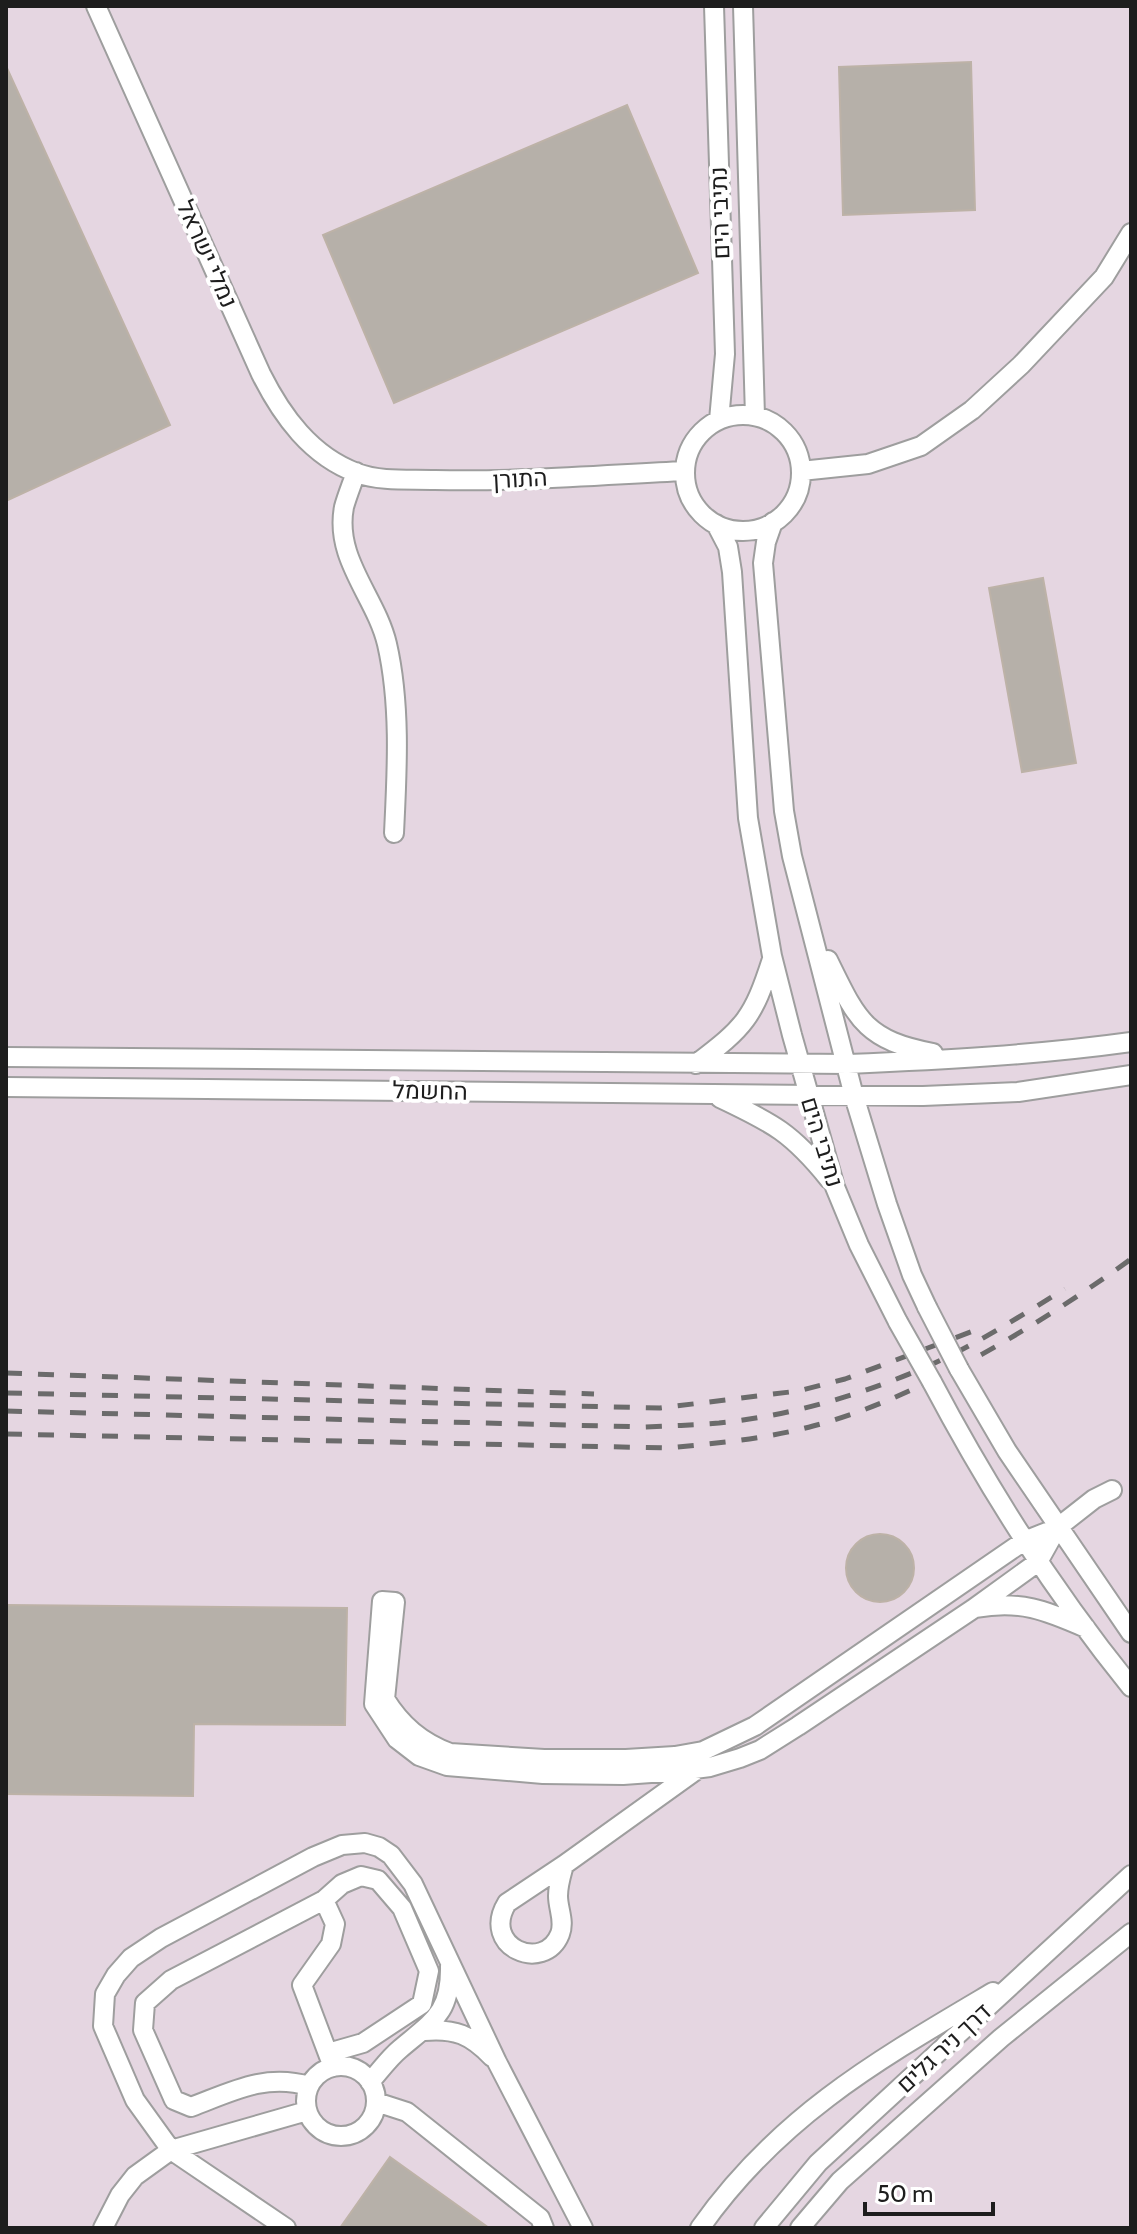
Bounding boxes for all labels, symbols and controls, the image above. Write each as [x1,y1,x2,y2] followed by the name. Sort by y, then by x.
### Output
[703,166,736,260] street label: נתיבי הים
[171,196,244,312] street label: נמלי ישראל
[492,463,548,494] street label: התורן
[392,1075,468,1106] street label: החשמל
[795,1093,850,1190] street label: נתיבי הים
[890,1997,997,2099] street label: דרך ניר גלים
[865,2166,993,2216] scale bar
[877,2179,933,2208] text: 50 m

